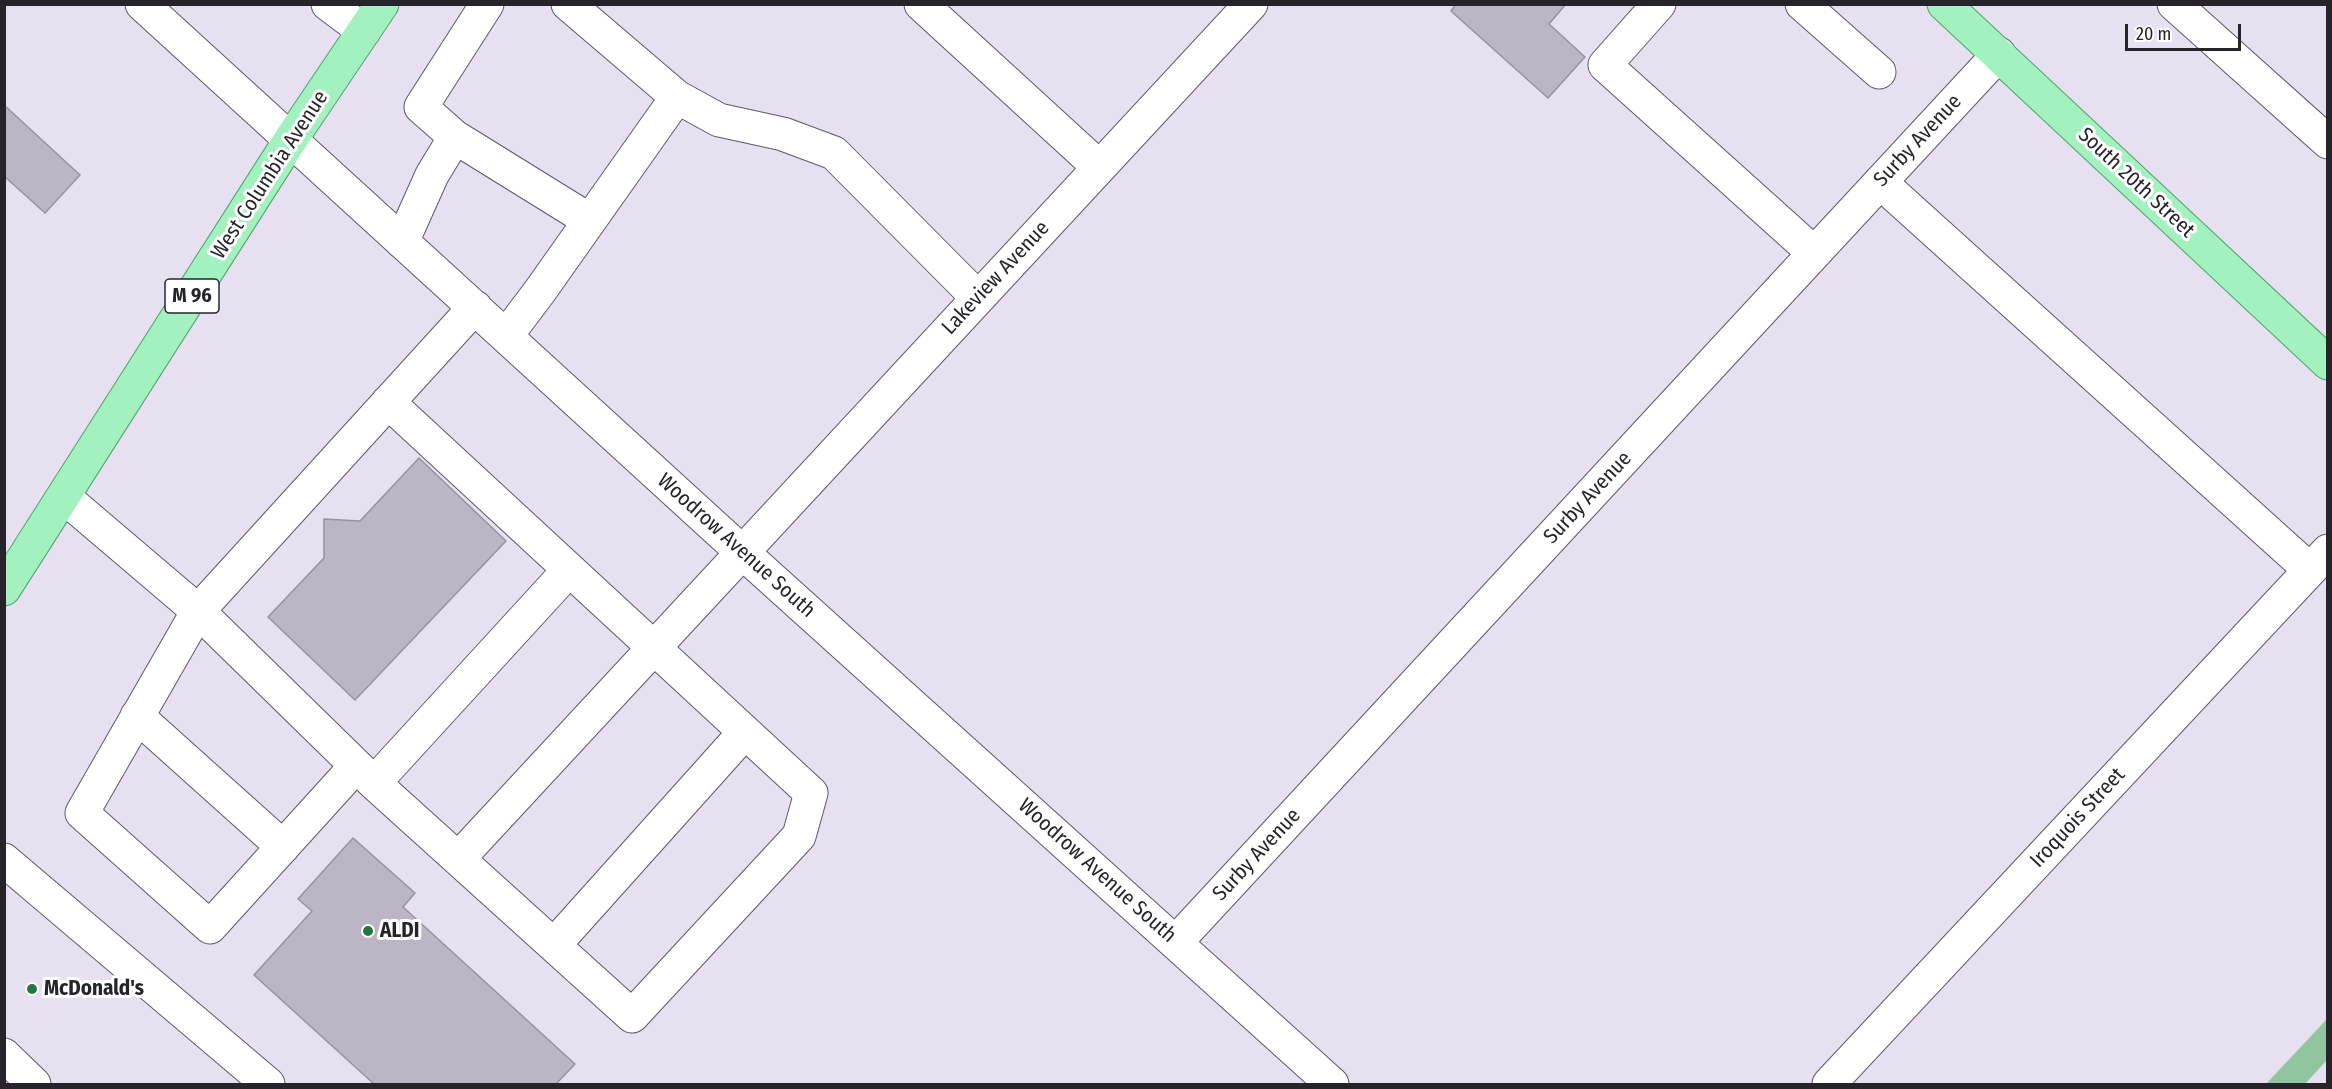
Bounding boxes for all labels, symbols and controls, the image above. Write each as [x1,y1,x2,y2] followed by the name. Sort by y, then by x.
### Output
[2128,12,2244,50] scale bar
[2136,23,2171,45] text: 20 m
[206,86,334,264] street label: West Columbia Avenue
[1869,90,1967,192] street label: Surby Avenue
[2073,123,2199,243] street label: South 20th Street
[937,216,1055,340] street label: Lakeview Avenue
[165,279,219,313] road number: M 96
[1539,447,1637,549] street label: Surby Avenue
[652,468,820,624] street label: Woodrow Avenue South
[2025,763,2131,873] street label: Iroquois Street
[1013,793,1181,949] street label: Woodrow Avenue South
[1208,804,1306,906] street label: Surby Avenue
[380,918,419,944] place label: ALDI
[361,924,375,938] marker: ALDI
[44,976,144,1002] place label: McDonald's
[25,982,39,996] marker: McDonald's

